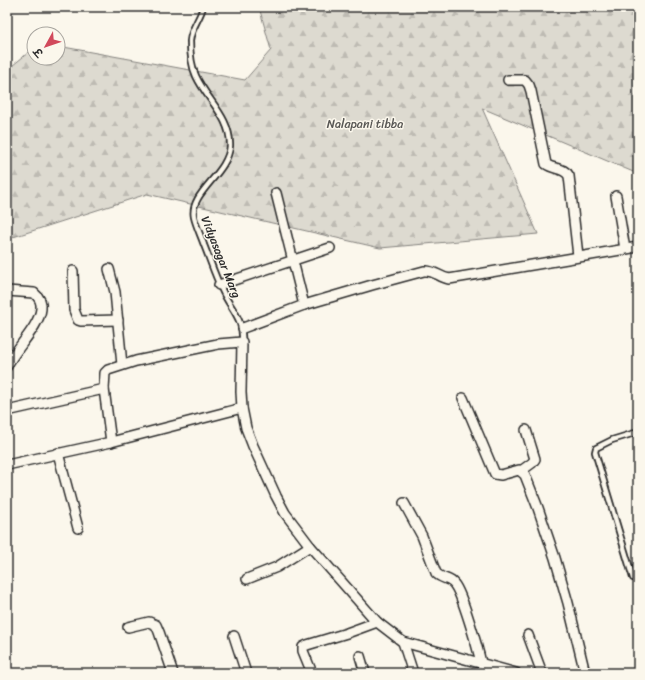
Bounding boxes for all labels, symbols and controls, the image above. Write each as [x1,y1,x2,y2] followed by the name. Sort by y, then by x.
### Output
[26,26,66,66] north arrow
[28,42,49,62] text: उ
[327,113,403,135] park label: Nalapani tibba
[195,213,247,301] street label: Vidyasagar Marg

